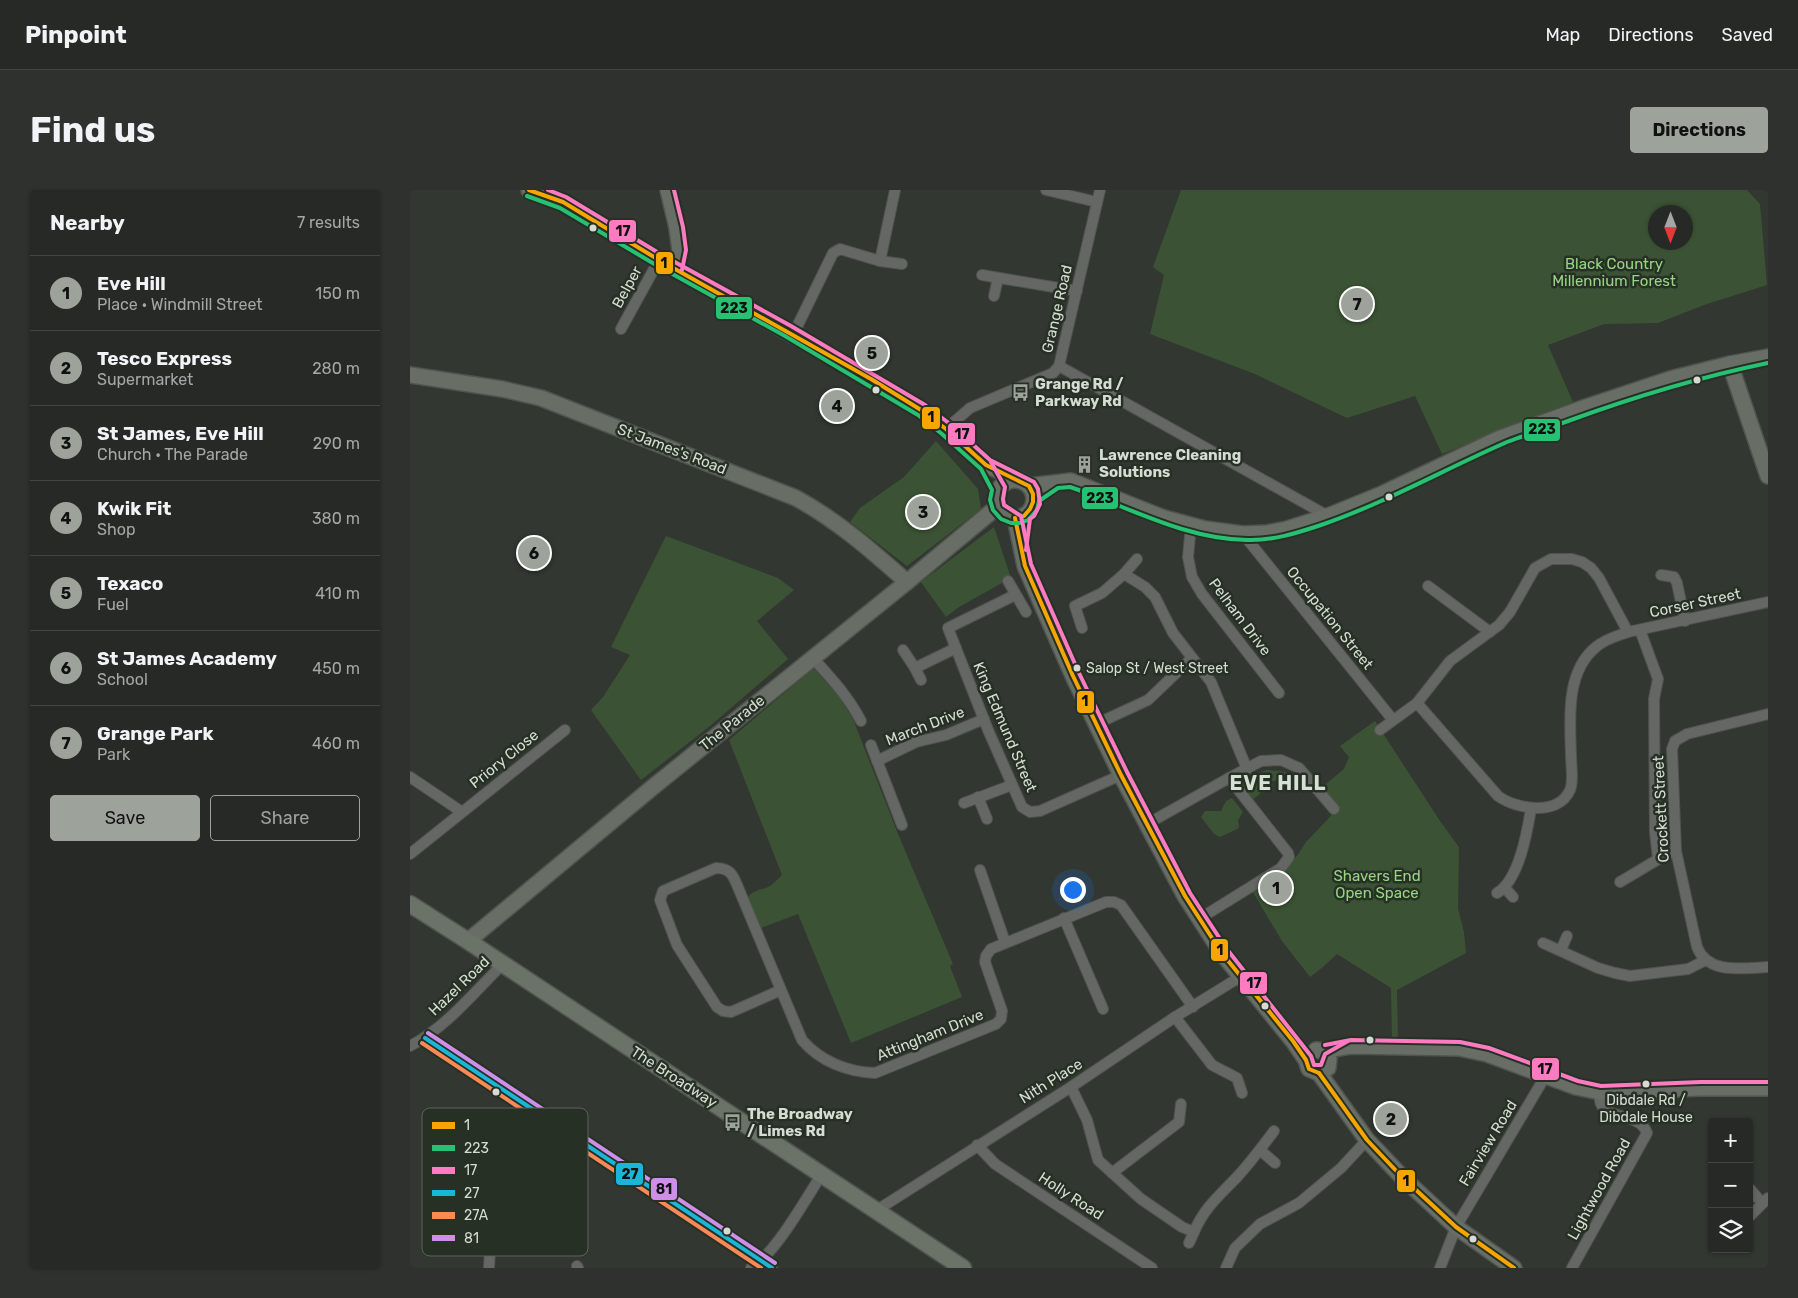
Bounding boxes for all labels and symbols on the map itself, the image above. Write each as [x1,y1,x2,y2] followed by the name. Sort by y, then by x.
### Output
[1648,205,1693,250] north arrow
[608,219,637,243] line badge: 17
[588,223,598,233] unlabelled marker
[616,223,630,240] text: 17
[655,251,674,275] line badge: 1
[661,255,668,272] text: 1
[1552,255,1676,290] park label: Black Country Millennium Forest
[608,263,646,311] street label: Belper
[1038,263,1076,355] street label: Grange Road
[1341,285,1373,323] pin: 7
[715,296,753,320] line badge: 223
[720,300,748,317] text: 223
[856,334,888,372] pin: 5
[1035,375,1124,410] place label: Grange Rd / Parkway Rd
[1692,375,1702,385] unlabelled marker
[1011,383,1031,403] bus stop icon: Grange Rd / Parkway Rd
[871,385,881,395] unlabelled marker
[821,387,853,425] pin: 4
[921,406,941,430] line badge: 1
[928,409,935,426] text: 1
[1523,418,1561,442] line badge: 223
[615,420,729,478] street label: St James's Road
[1528,421,1556,438] text: 223
[947,422,976,446] line badge: 17
[955,426,969,443] text: 17
[1099,446,1241,481] place label: Lawrence Cleaning Solutions
[1075,454,1095,474] building icon: Lawrence Cleaning Solutions
[1081,486,1119,510] line badge: 223
[1086,490,1114,507] text: 223
[1384,492,1394,502] unlabelled marker
[907,493,939,531] pin: 3
[518,534,550,572] pin: 6
[1283,563,1377,673] street label: Occupation Street
[1205,575,1275,659] street label: Pelham Drive
[1648,585,1742,621] street label: Corser Street
[969,659,1041,795] street label: King Edmund Street
[1086,660,1229,677] place label: Salop St / West Street
[1072,663,1082,673] marker: Salop St / West Street
[1076,690,1095,714] line badge: 1
[696,691,768,755] street label: The Parade
[1082,693,1089,710] text: 1
[883,703,967,749] street label: March Drive
[466,726,542,792] street label: Priory Close
[1649,755,1673,863] street label: Crockett Street
[1230,771,1326,795] district label: EVE HILL
[1333,867,1421,902] park label: Shavers End Open Space
[1260,869,1292,907] pin: 1
[1060,877,1086,903] your location
[1210,938,1229,962] line badge: 1
[1217,942,1224,959] text: 1
[425,953,493,1019] street label: Hazel Road
[1239,971,1268,995] line badge: 17
[1247,975,1261,992] text: 17
[1260,1001,1270,1011] unlabelled marker
[874,1005,986,1065] street label: Attingham Drive
[1365,1035,1375,1045] unlabelled marker
[628,1042,720,1112] street label: The Broadway
[1016,1055,1086,1107] street label: Nith Place
[1531,1057,1560,1081] line badge: 17
[1538,1061,1552,1078] text: 17
[1641,1079,1651,1089] marker: Dibdale Rd / Dibdale House
[491,1087,501,1097] unlabelled marker
[1599,1092,1693,1126] place label: Dibdale Rd / Dibdale House
[1455,1097,1521,1189] street label: Fairview Road
[1375,1100,1407,1138] pin: 2
[747,1105,853,1140] place label: The Broadway / Limes Rd
[422,1108,588,1256] legend
[723,1113,743,1133] bus stop icon: The Broadway / Limes Rd
[464,1117,470,1134] text: 1
[1564,1135,1634,1243] street label: Lightwood Road
[464,1140,489,1157] text: 223
[464,1162,477,1179] text: 17
[615,1162,644,1186] line badge: 27
[621,1166,639,1183] text: 27
[1035,1168,1107,1224] street label: Holly Road
[1396,1169,1416,1193] line badge: 1
[1403,1173,1410,1190] text: 1
[650,1177,678,1201] line badge: 81
[656,1181,672,1198] text: 81
[464,1185,479,1202] text: 27
[464,1207,489,1224] text: 27A
[722,1226,732,1236] unlabelled marker
[464,1230,479,1247] text: 81
[1468,1234,1478,1244] unlabelled marker

